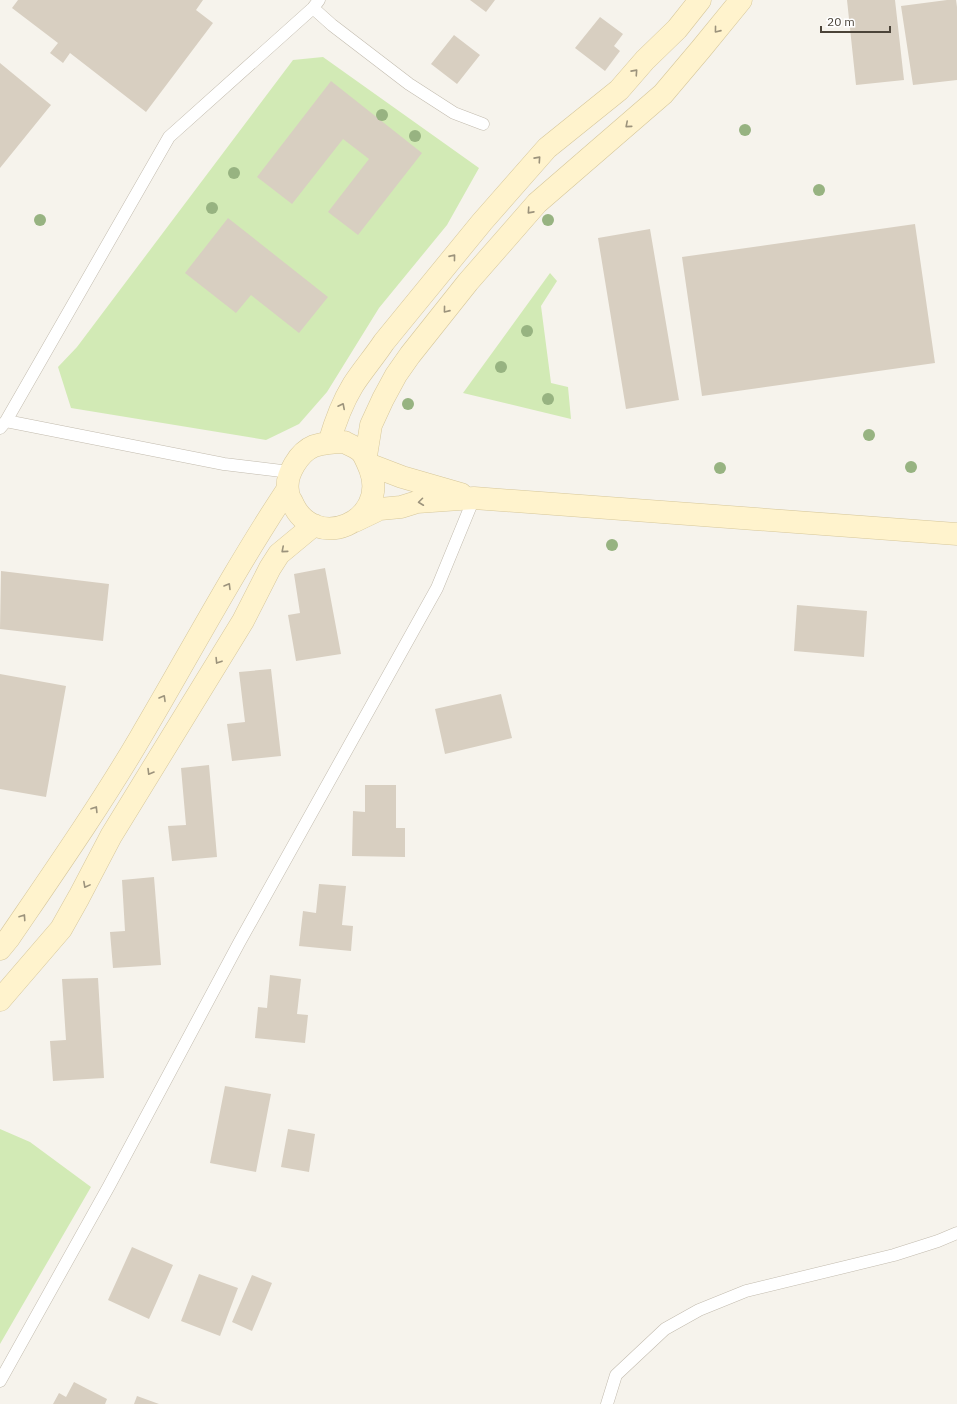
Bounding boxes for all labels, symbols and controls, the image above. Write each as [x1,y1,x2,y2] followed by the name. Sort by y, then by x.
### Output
[821,8,890,34] scale bar
[827,14,855,29] text: 20 m
[714,26,721,33] one-way arrow
[630,69,637,77] one-way arrow
[625,120,632,127] one-way arrow
[533,156,540,163] one-way arrow
[528,206,535,213] one-way arrow
[449,255,456,262] one-way arrow
[444,305,451,312] one-way arrow
[337,403,345,410] one-way arrow
[418,498,424,507] one-way arrow
[281,545,289,553] one-way arrow
[224,583,231,590] one-way arrow
[215,657,223,664] one-way arrow
[159,695,166,702] one-way arrow
[147,768,154,775] one-way arrow
[90,806,98,813] one-way arrow
[83,881,90,888] one-way arrow
[18,914,26,921] one-way arrow

